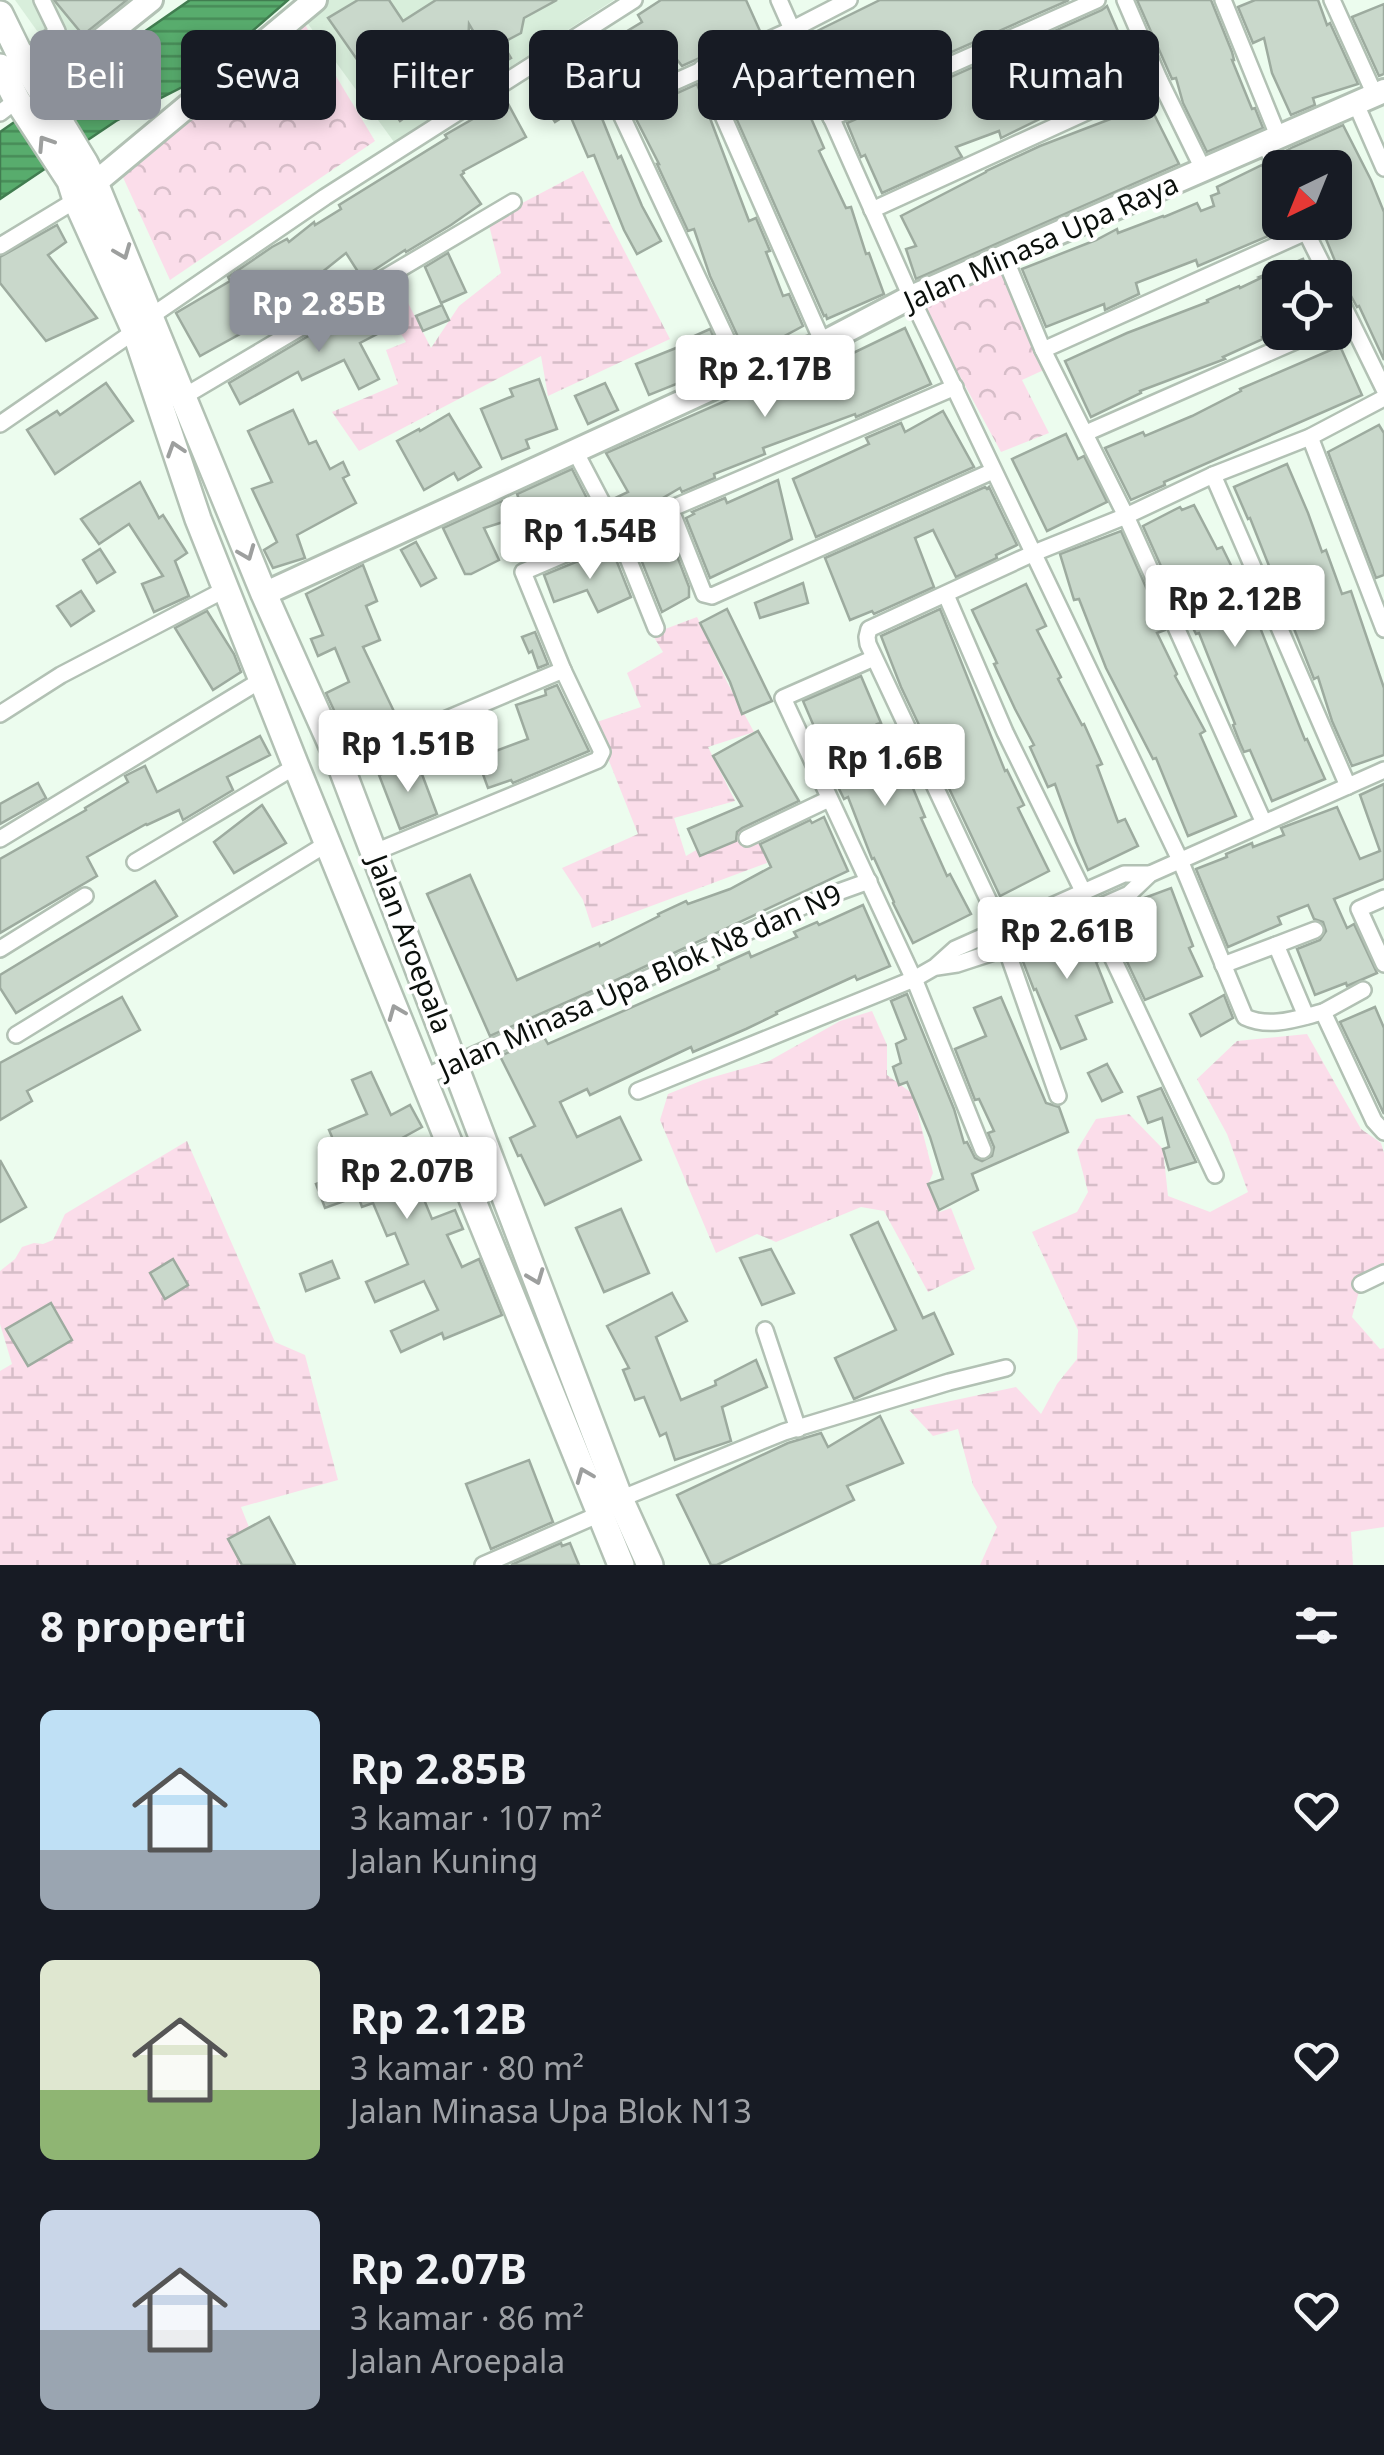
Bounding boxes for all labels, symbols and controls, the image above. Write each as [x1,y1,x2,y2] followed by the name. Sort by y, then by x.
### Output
[30,30,161,120] chip: Beli
[181,30,336,120] chip: Sewa
[356,30,509,120] chip: Filter
[529,30,678,120] chip: Baru
[698,30,952,120] chip: Apartemen
[972,30,1159,120] chip: Rumah
[39,136,58,154] one-way arrow
[1262,150,1352,240] north arrow
[1262,150,1352,350] map controls
[895,163,1184,320] street label: Jalan Minasa Upa Raya
[112,243,132,260] one-way arrow
[1262,260,1352,350] button: locate
[216,270,422,355] pin: Rp 2.85B
[252,281,386,324] text: Rp 2.85B
[662,335,868,420] pin: Rp 2.17B
[698,346,832,389] text: Rp 2.17B
[166,441,186,458] one-way arrow
[487,497,693,582] pin: Rp 1.54B
[523,508,657,551] text: Rp 1.54B
[235,543,255,561] one-way arrow
[1132,565,1338,650] pin: Rp 2.12B
[1168,576,1302,619] text: Rp 2.12B
[305,710,511,795] pin: Rp 1.51B
[341,721,475,764] text: Rp 1.51B
[793,724,977,809] pin: Rp 1.6B
[827,735,943,778] text: Rp 1.6B
[358,846,462,1038] street label: Jalan Aroepala
[429,874,847,1088] street label: Jalan Minasa Upa Blok N8 dan N9
[964,897,1170,982] pin: Rp 2.61B
[1000,908,1134,951] text: Rp 2.61B
[387,1004,407,1021] one-way arrow
[304,1137,510,1222] pin: Rp 2.07B
[340,1148,474,1191] text: Rp 2.07B
[524,1268,545,1285] one-way arrow
[575,1467,595,1485] one-way arrow
[40,1597,247,1654] text: 8 properti
[1289,1598,1344,1653] icon: filters
[350,1739,527,1796] text: Rp 2.85B
[120,1750,240,1870] icon: home
[1289,1783,1344,1838] icon: heart
[350,1796,602,1839] text: 3 kamar · 107 m²
[350,1839,538,1882] text: Jalan Kuning
[350,1989,527,2046] text: Rp 2.12B
[120,2000,240,2120] icon: home
[1289,2033,1344,2088] icon: heart
[350,2046,584,2089] text: 3 kamar · 80 m²
[350,2089,752,2132] text: Jalan Minasa Upa Blok N13
[350,2239,527,2296] text: Rp 2.07B
[120,2250,240,2370] icon: home
[1289,2283,1344,2338] icon: heart
[350,2296,584,2339] text: 3 kamar · 86 m²
[350,2339,565,2382] text: Jalan Aroepala

